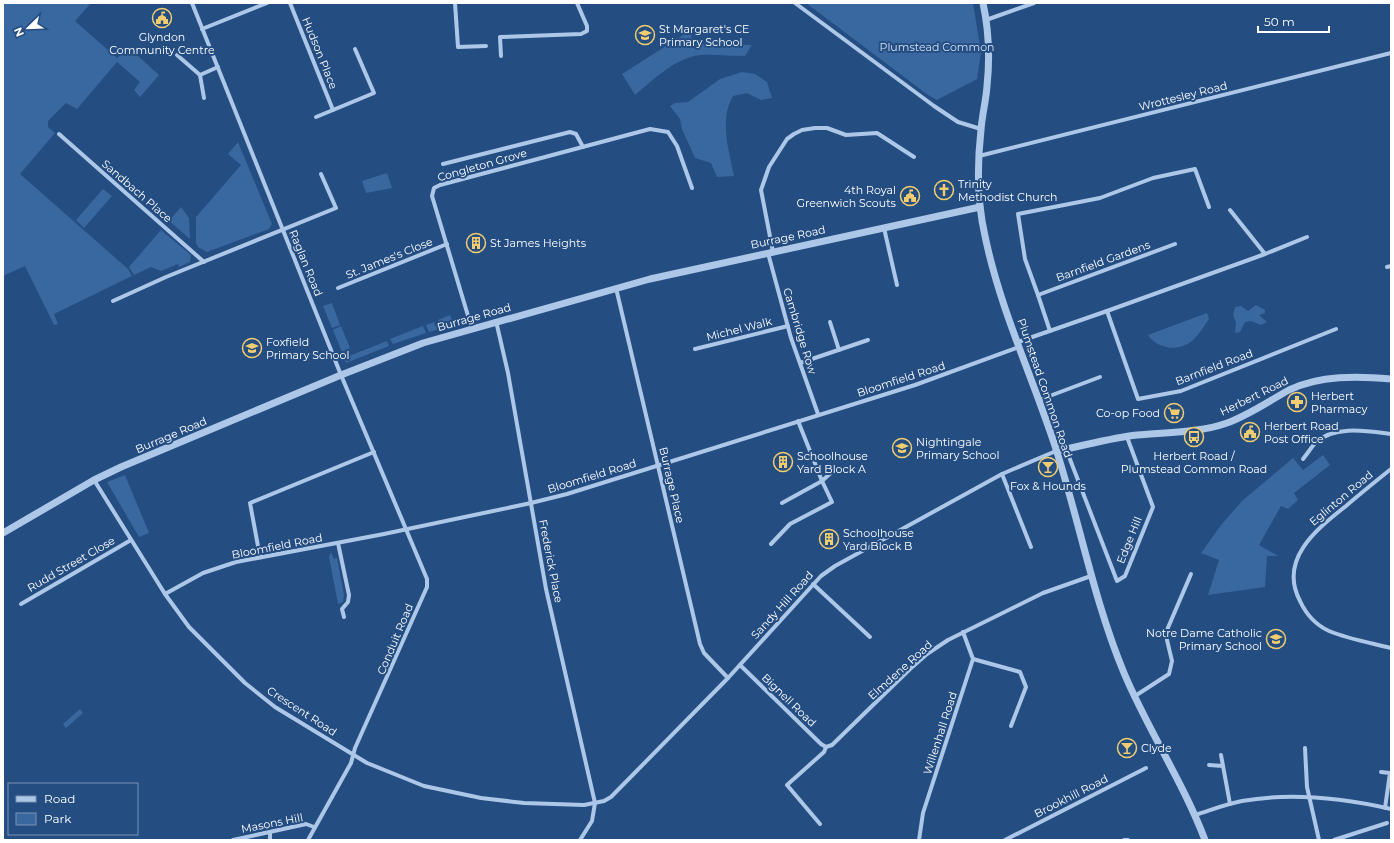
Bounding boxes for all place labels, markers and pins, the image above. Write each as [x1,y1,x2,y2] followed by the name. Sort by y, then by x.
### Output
[151,7,173,29] public building icon: Glyndon Community Centre
[659,22,749,49] place label: St Margaret's CE Primary School
[634,24,656,46] school or university icon: St Margaret's CE Primary School
[109,30,215,57] place label: Glyndon Community Centre
[958,177,1058,204] place label: Trinity Methodist Church
[933,179,955,201] church icon: Trinity Methodist Church
[797,183,897,210] place label: 4th Royal Greenwich Scouts
[899,185,921,207] public building icon: 4th Royal Greenwich Scouts
[465,232,487,254] building icon: St James Heights
[490,236,587,250] place label: St James Heights
[266,335,349,362] place label: Foxfield Primary School
[241,337,263,359] school or university icon: Foxfield Primary School
[1311,389,1367,416] place label: Herbert Pharmacy
[1286,391,1308,413] pharmacy icon: Herbert Pharmacy
[1163,402,1185,424] supermarket icon: Co-op Food
[1096,406,1160,420] place label: Co-op Food
[1264,419,1339,446] place label: Herbert Road Post Office
[1239,421,1261,443] public building icon: Herbert Road Post Office
[1183,426,1205,448] bus stop icon: Herbert Road / Plumstead Common Road
[916,435,999,462] place label: Nightingale Primary School
[891,437,913,459] school or university icon: Nightingale Primary School
[797,449,868,476] place label: Schoolhouse Yard Block A
[1121,449,1267,476] place label: Herbert Road / Plumstead Common Road
[772,451,794,473] building icon: Schoolhouse Yard Block A
[1037,456,1059,478] bar icon: Fox & Hounds
[1010,479,1087,493] place label: Fox & Hounds
[843,526,914,553] place label: Schoolhouse Yard Block B
[818,528,840,550] building icon: Schoolhouse Yard Block B
[1146,626,1262,653] place label: Notre Dame Catholic Primary School
[1265,628,1287,650] school or university icon: Notre Dame Catholic Primary School
[1116,737,1138,759] bar icon: Clyde
[1141,741,1172,755] place label: Clyde

